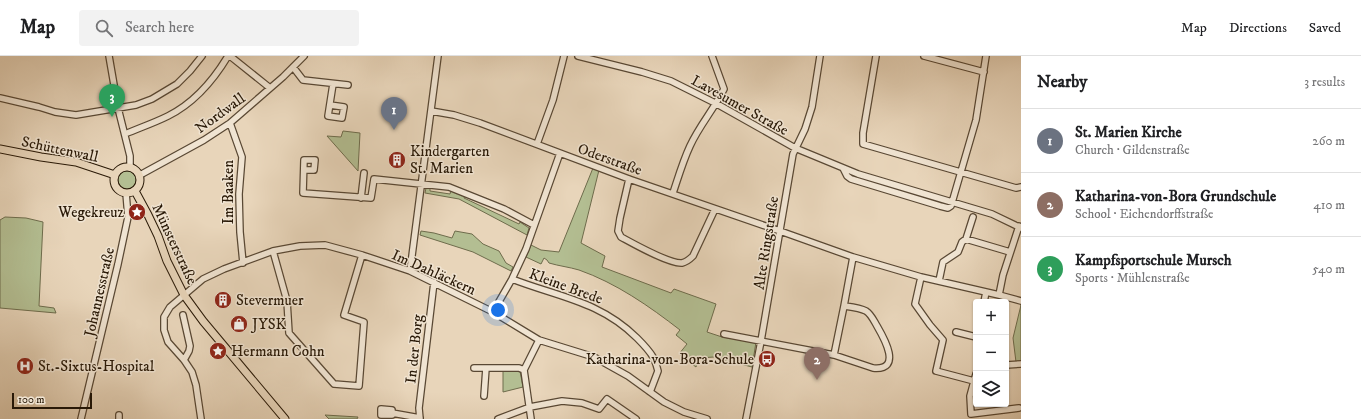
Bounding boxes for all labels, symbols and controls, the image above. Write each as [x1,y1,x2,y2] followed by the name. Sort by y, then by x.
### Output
[79,10,359,46] search box
[20,16,55,39] text: Map
[93,17,115,39] icon: search
[125,18,194,37] text: Search here
[1181,19,1207,37] text: Map
[1229,19,1287,37] text: Directions
[1309,19,1341,37] text: Saved
[688,71,792,140] street label: Lavesumer Straße
[1037,71,1087,93] text: Nearby
[1304,74,1345,90] text: 3 results
[99,84,125,117] pin: 3
[192,89,249,138] street label: Nordwall
[381,97,407,130] pin: 1
[1075,123,1182,142] text: St. Marien Kirche
[20,132,100,167] street label: Schüttenwall
[1048,133,1052,149] text: 1
[1312,133,1345,149] text: 260 m
[575,139,645,180] street label: Oderstraße
[410,142,490,178] place label: Kindergarten St. Marien
[1075,142,1190,158] text: Church · Gildenstraße
[387,150,407,170] building icon: Kindergarten St. Marien
[219,160,238,224] street label: Im Baaken
[1075,187,1276,206] text: Katharina-von-Bora Grundschule
[750,195,783,291] street label: Alte Ringstraße
[1047,197,1053,213] text: 2
[1313,197,1345,213] text: 410 m
[147,201,202,288] street label: Münsterstraße
[127,202,147,222] place icon: Wegekreuz
[57,203,124,222] place label: Wegekreuz
[1075,206,1213,222] text: School · Eichendorffstraße
[389,245,479,300] street label: Im Dahläckern
[80,246,119,341] street label: Johannesstraße
[1075,251,1232,270] text: Kampfsportschule Mursch
[1048,261,1052,277] text: 3
[1312,261,1345,277] text: 540 m
[526,264,605,309] street label: Kleine Brede
[1075,270,1190,286] text: Sports · Mühlenstraße
[213,290,233,310] building icon: Stevermuer
[236,291,304,310] place label: Stevermuer
[973,299,1009,407] map controls
[973,299,1009,335] button: +
[488,300,508,320] your location
[401,313,428,385] street label: In der Borg
[229,314,249,334] shop icon: JYSK
[250,315,287,334] place label: JYSK
[973,335,1009,371] button: −
[208,341,228,361] place icon: Hermann Cohn
[231,342,325,361] place label: Hermann Cohn
[804,347,830,380] pin: 2
[757,349,777,369] bus stop icon: Katharina-von-Bora-Schule
[586,350,754,369] place label: Katharina-von-Bora-Schule
[15,356,35,376] hospital icon: St.-Sixtus-Hospital
[38,357,155,376] place label: St.-Sixtus-Hospital
[973,371,1009,407] button: layers
[12,391,92,410] scale bar
[18,393,44,407] text: 100 m

